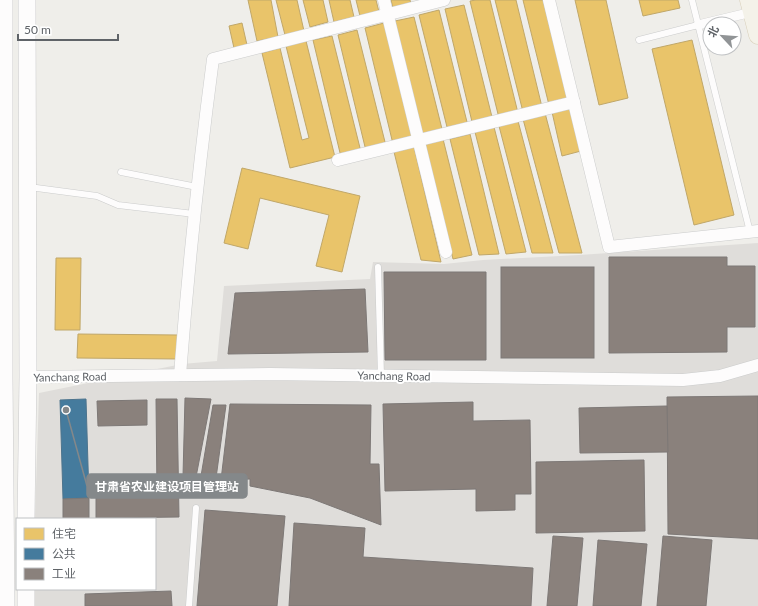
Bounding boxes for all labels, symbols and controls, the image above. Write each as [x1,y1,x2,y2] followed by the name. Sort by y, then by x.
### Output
[18,16,118,42] scale bar
[702,16,742,56] north arrow
[24,22,51,37] text: 50 m
[704,24,721,39] text: 北
[357,368,431,383] street label: Yanchang Road
[33,369,107,384] street label: Yanchang Road
[87,474,247,498] callout: 甘肃省农业建设项目管理站
[95,479,239,494] text: 甘肃省农业建设项目管理站
[16,518,156,590] legend
[52,526,76,541] text: 住宅
[52,546,76,561] text: 公共
[52,566,76,581] text: 工业

